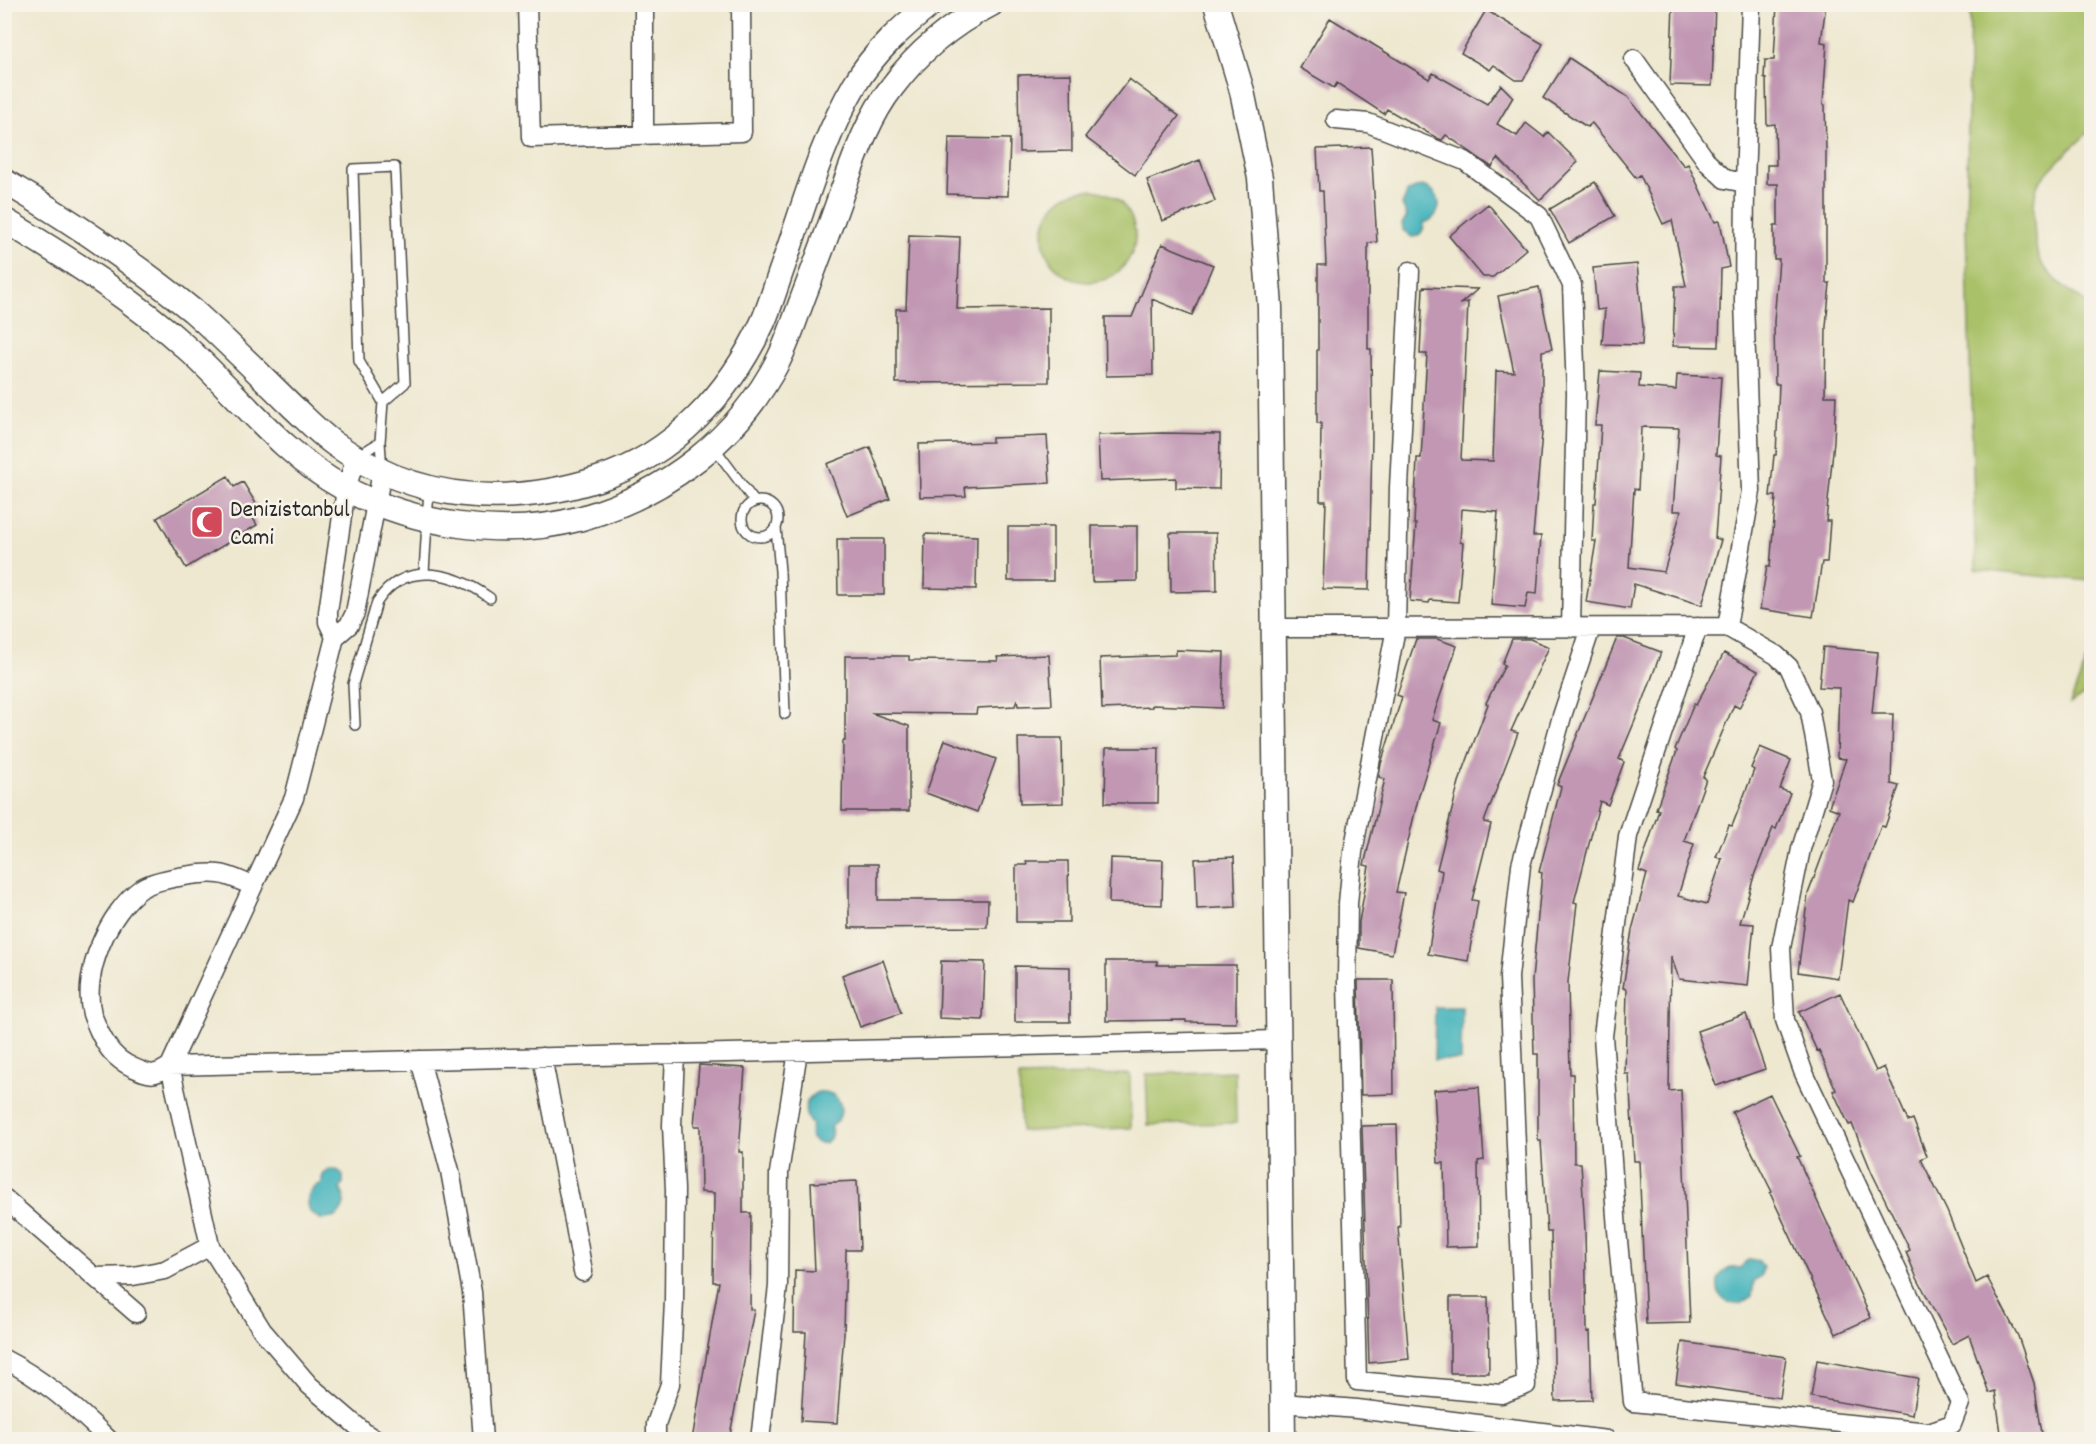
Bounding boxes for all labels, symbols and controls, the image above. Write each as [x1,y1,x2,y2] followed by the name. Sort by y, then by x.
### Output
[230,494,350,556] place label: Denizistanbul Cami
[189,504,225,540] mosque icon: Denizistanbul Cami

